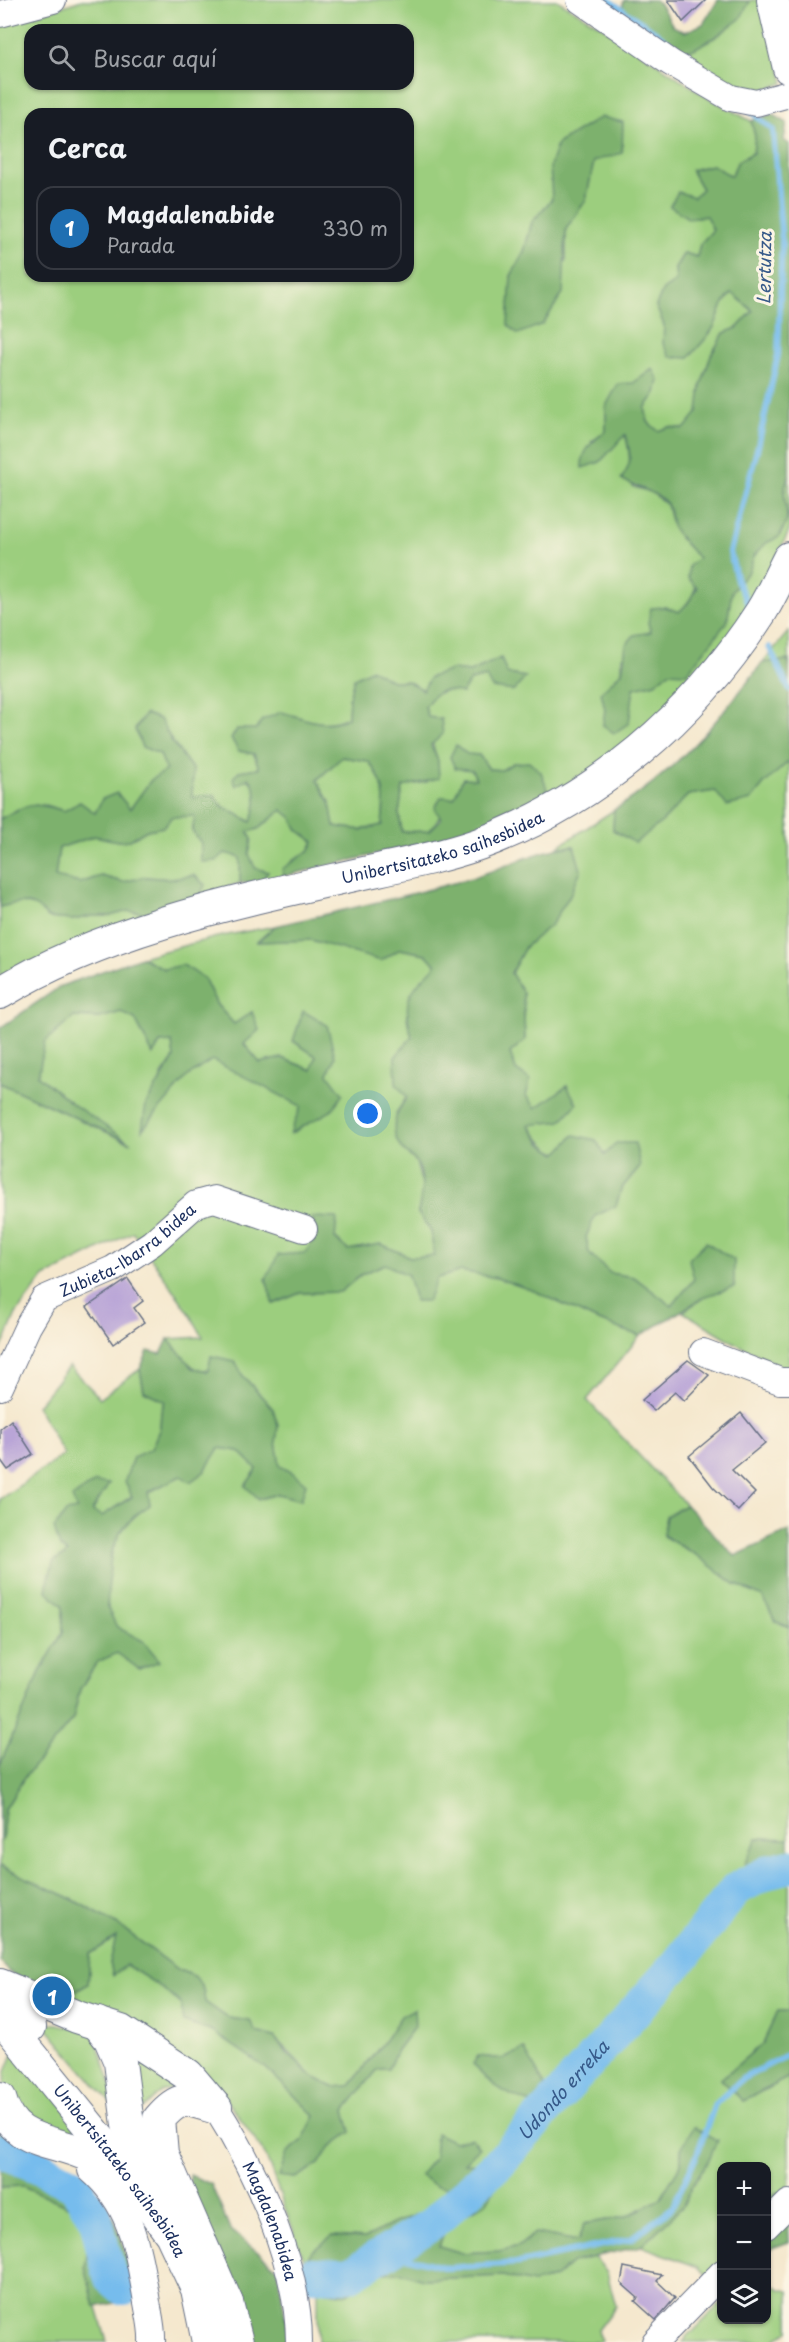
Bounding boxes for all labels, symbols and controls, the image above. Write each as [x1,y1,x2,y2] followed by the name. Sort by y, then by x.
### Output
[24,24,414,90] search box
[45,41,78,74] icon: search
[93,41,217,74] text: Buscar aquí
[48,128,127,167] text: Cerca
[107,197,274,230] text: Magdalenabide
[65,213,74,243] text: 1
[322,213,388,243] text: 330 m
[107,230,175,260] text: Parada
[749,231,778,305] water label: Lertutza
[339,804,548,889] street label: Unibertsitateko saihesbidea
[353,1099,382,1128] your location
[55,1197,200,1302] street label: Zubieta-Ibarra bidea
[32,1974,72,2018] pin: 1
[510,2033,615,2146] water label: Udondo erreka
[48,2078,193,2261] street label: Unibertsitateko saihesbidea
[237,2157,304,2283] street label: Magdalenabidea
[717,2162,771,2324] map controls
[717,2162,771,2216] button: +
[717,2216,771,2270] button: −
[717,2270,771,2324] button: layers

